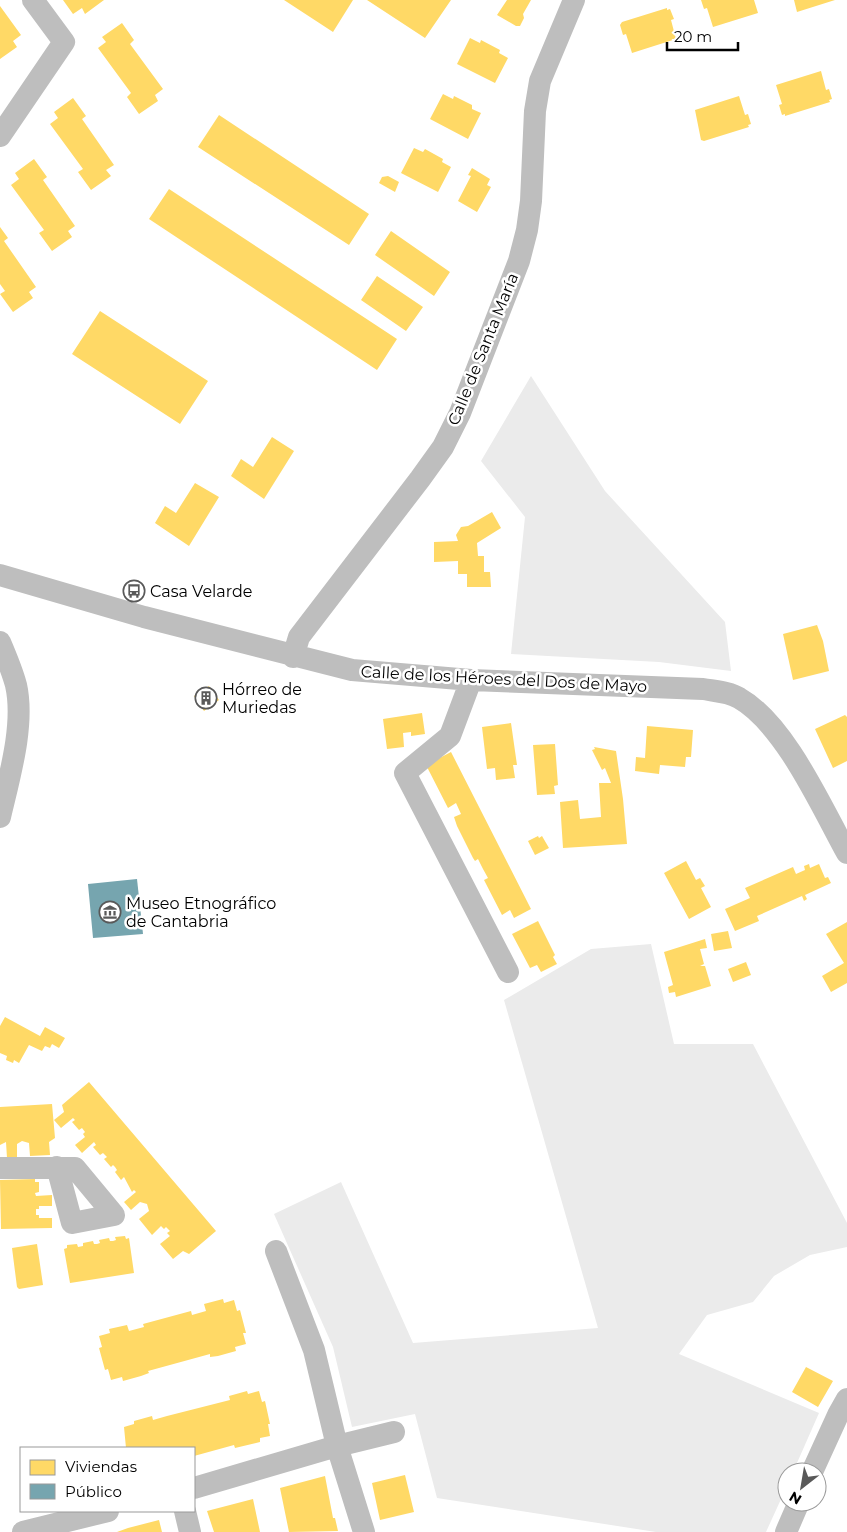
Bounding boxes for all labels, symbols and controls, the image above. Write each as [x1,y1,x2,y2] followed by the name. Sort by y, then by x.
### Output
[667,20,738,52] scale bar
[674,27,712,46] text: 20 m
[444,270,522,428] street label: Calle de Santa María
[122,579,146,603] bus stop icon: Casa Velarde
[150,582,253,601] place label: Casa Velarde
[360,662,648,696] street label: Calle de los Héroes del Dos de Mayo
[222,680,302,717] place label: Hórreo de Muriedas
[194,686,218,710] building icon: Hórreo de Muriedas
[126,894,276,931] place label: Museo Etnográfico de Cantabria
[98,900,122,924] museum icon: Museo Etnográfico de Cantabria
[20,1447,195,1512] legend
[65,1457,137,1476] text: Viviendas
[777,1462,827,1512] north arrow
[65,1482,122,1501] text: Público
[786,1488,805,1509] text: N

